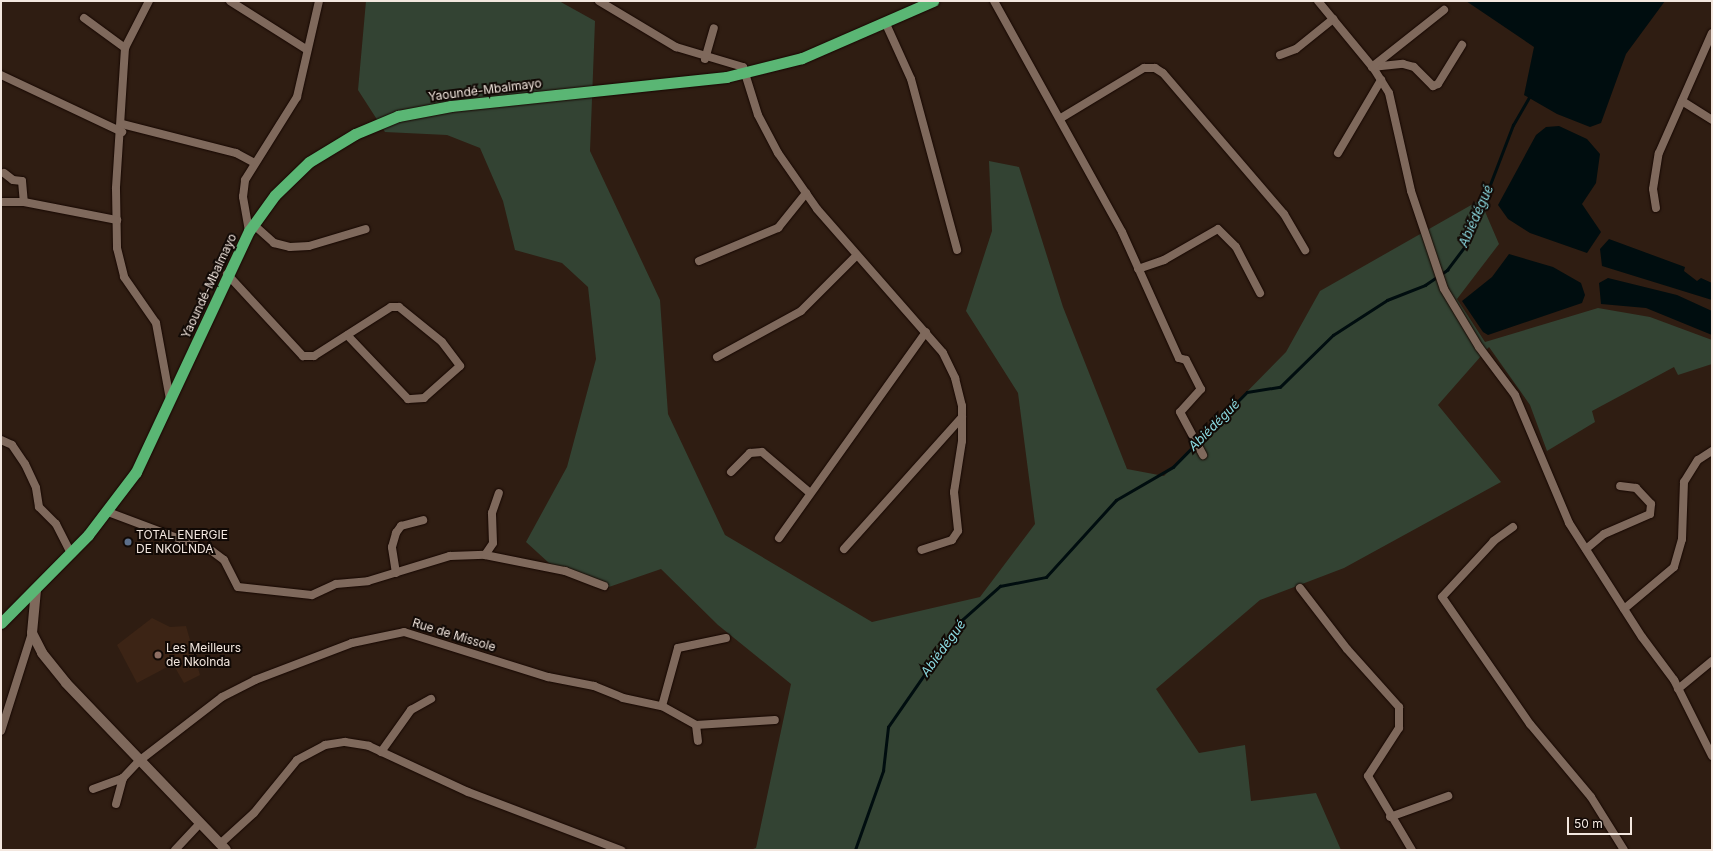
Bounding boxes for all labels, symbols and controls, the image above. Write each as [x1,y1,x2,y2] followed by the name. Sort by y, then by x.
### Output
[428,76,542,104] street label: Yaoundé-Mbalmayo
[1455,183,1497,249] water label: Abiédégué
[178,231,240,341] street label: Yaoundé-Mbalmayo
[1185,396,1243,454] water label: Abiédégué
[136,528,228,556] place label: TOTAL ENERGIE DE NKOLNDA
[123,537,133,547] marker: TOTAL ENERGIE DE NKOLNDA
[411,615,497,655] street label: Rue de Missole
[917,617,969,679] water label: Abiédégué
[166,641,241,669] place label: Les Meilleurs de Nkolnda
[153,650,163,660] marker: Les Meilleurs de Nkolnda
[1569,809,1634,835] scale bar
[1574,816,1603,831] text: 50 m

